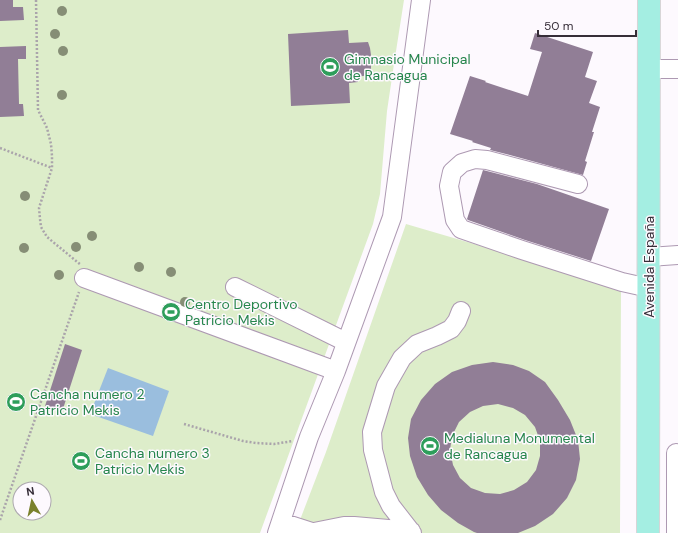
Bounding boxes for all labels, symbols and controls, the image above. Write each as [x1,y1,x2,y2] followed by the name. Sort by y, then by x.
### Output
[538,12,636,38] scale bar
[544,18,573,34] text: 50 m
[344,50,471,84] place label: Gimnasio Municipal de Rancagua
[319,56,341,78] sports icon: Gimnasio Municipal de Rancagua
[640,216,658,318] street label: Avenida España
[185,295,297,329] place label: Centro Deportivo Patricio Mekis
[160,301,182,323] sports icon: Centro Deportivo Patricio Mekis
[30,385,145,419] place label: Cancha numero 2 Patricio Mekis
[5,391,27,413] sports icon: Cancha numero 2 Patricio Mekis
[444,429,595,463] place label: Medialuna Monumental de Rancagua
[419,435,441,457] sports icon: Medialuna Monumental de Rancagua
[95,444,210,478] place label: Cancha numero 3 Patricio Mekis
[70,450,92,472] sports icon: Cancha numero 3 Patricio Mekis
[12,481,52,521] north arrow
[25,484,35,499] text: N

